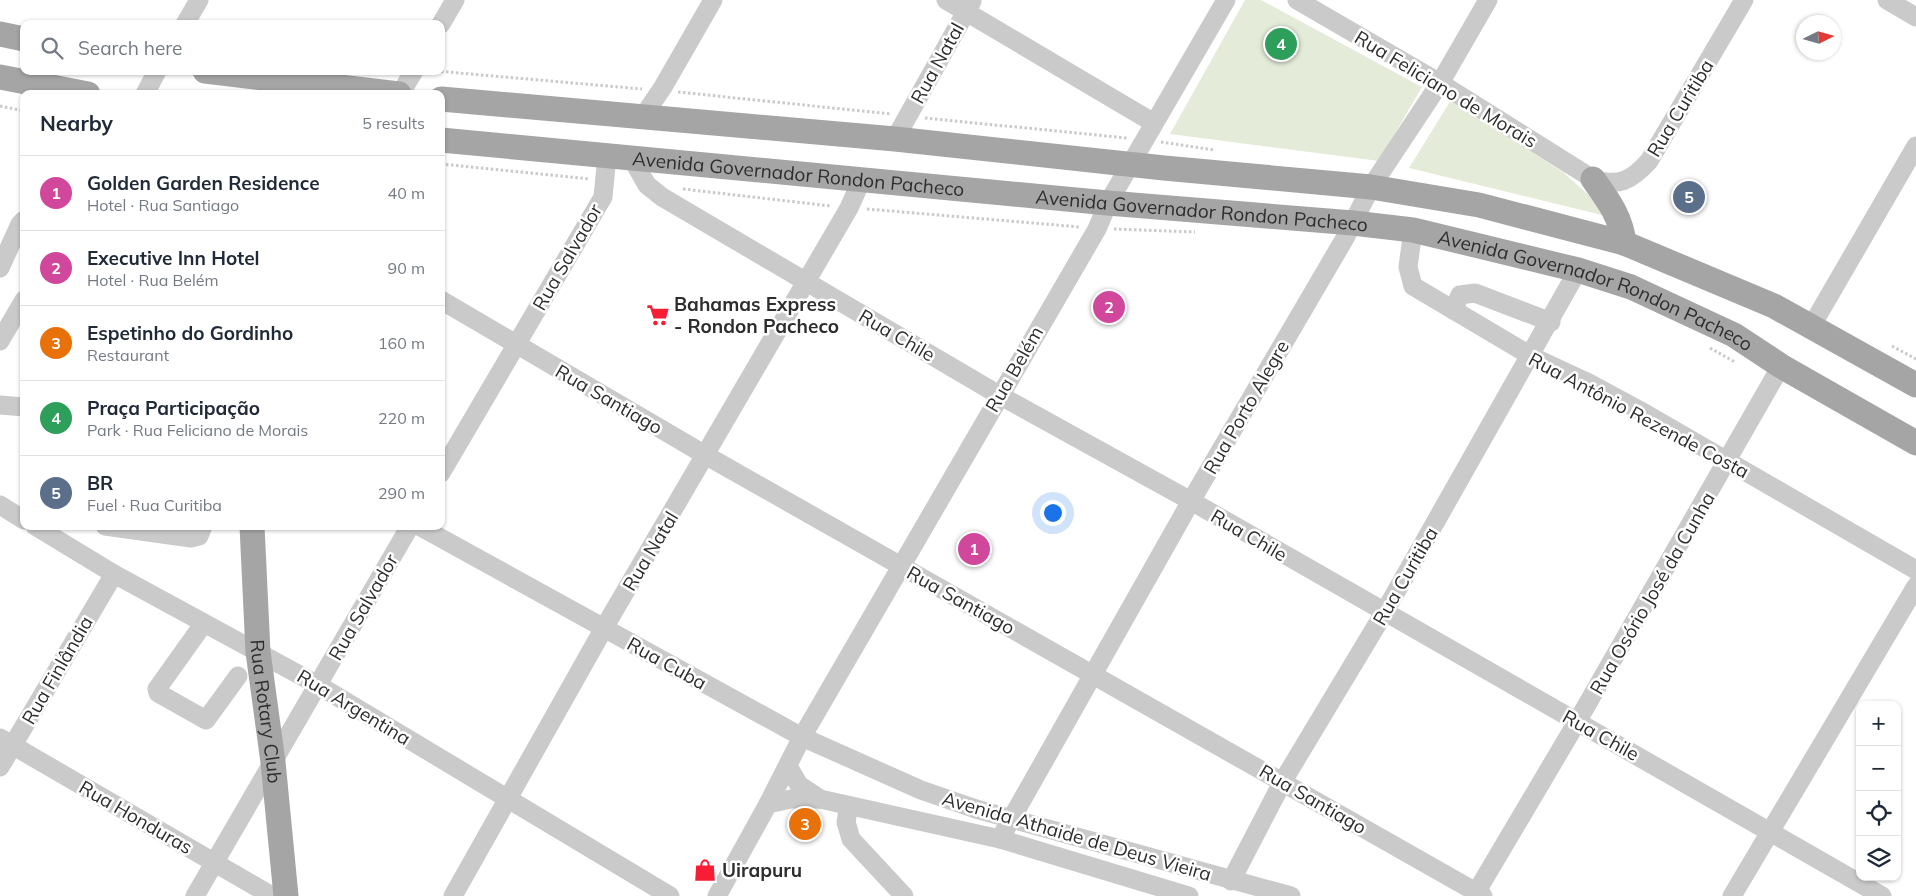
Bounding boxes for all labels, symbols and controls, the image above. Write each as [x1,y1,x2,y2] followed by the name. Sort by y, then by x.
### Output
[1796,15,1841,60] north arrow
[905,18,969,108] street label: Rua Natal
[20,20,445,75] search box
[1265,25,1297,63] pin: 4
[1350,25,1542,153] street label: Rua Feliciano de Morais
[38,34,66,62] icon: search
[78,36,182,60] text: Search here
[1641,55,1719,161] street label: Rua Curitiba
[40,110,113,136] text: Nearby
[362,113,425,133] text: 5 results
[631,146,965,201] street label: Avenida Governador Rondon Pacheco
[87,171,320,195] text: Golden Garden Residence
[1673,178,1705,216] pin: 5
[51,183,61,203] text: 1
[388,183,425,203] text: 40 m
[1035,184,1369,237] street label: Avenida Governador Rondon Pacheco
[87,195,239,215] text: Hotel · Rua Santiago
[527,200,607,314] street label: Rua Salvador
[1436,224,1758,356] street label: Avenida Governador Rondon Pacheco
[87,246,260,270] text: Executive Inn Hotel
[51,258,61,278] text: 2
[388,258,425,278] text: 90 m
[87,270,219,290] text: Hotel · Rua Belém
[1093,288,1125,326] pin: 2
[674,292,839,338] place label: Bahamas Express - Rondon Pacheco
[645,302,671,328] supermarket icon: Bahamas Express - Rondon Pacheco
[855,304,939,366] street label: Rua Chile
[87,321,293,345] text: Espetinho do Gordinho
[980,322,1048,416] street label: Rua Belém
[51,333,61,353] text: 3
[378,333,425,353] text: 160 m
[1198,336,1294,478] street label: Rua Porto Alegre
[87,345,169,365] text: Restaurant
[1525,347,1753,483] street label: Rua Antônio Rezende Costa
[551,359,667,439] street label: Rua Santiago
[87,396,260,420] text: Praça Participação
[51,408,61,428] text: 4
[378,408,425,428] text: 220 m
[87,420,308,440] text: Park · Rua Feliciano de Morais
[87,471,113,495] text: BR
[51,483,61,503] text: 5
[378,483,425,503] text: 290 m
[1584,488,1720,698] street label: Rua Osório José da Cunha
[87,495,222,515] text: Fuel · Rua Curitiba
[1040,500,1066,526] your location
[1207,504,1291,566] street label: Rua Chile
[617,507,683,595] street label: Rua Natal
[1367,523,1443,629] street label: Rua Curitiba
[958,530,990,568] pin: 1
[323,550,403,664] street label: Rua Salvador
[903,560,1019,640] street label: Rua Santiago
[16,612,98,728] street label: Rua Finlândia
[623,631,711,695] street label: Rua Cuba
[245,639,287,784] street label: Rua Rotary Club
[293,664,415,750] street label: Rua Argentina
[1856,701,1901,881] map controls
[1856,701,1901,746] button: +
[1558,704,1644,766] street label: Rua Chile
[1856,746,1901,791] button: −
[1255,759,1371,839] street label: Rua Santiago
[75,775,197,859] street label: Rua Honduras
[940,786,1214,886] street label: Avenida Athaide de Deus Vieira
[1856,791,1901,836] button: locate
[789,805,821,843] pin: 3
[1856,836,1901,881] button: layers
[692,857,718,883] shop icon: Uirapuru
[722,858,802,882] place label: Uirapuru

